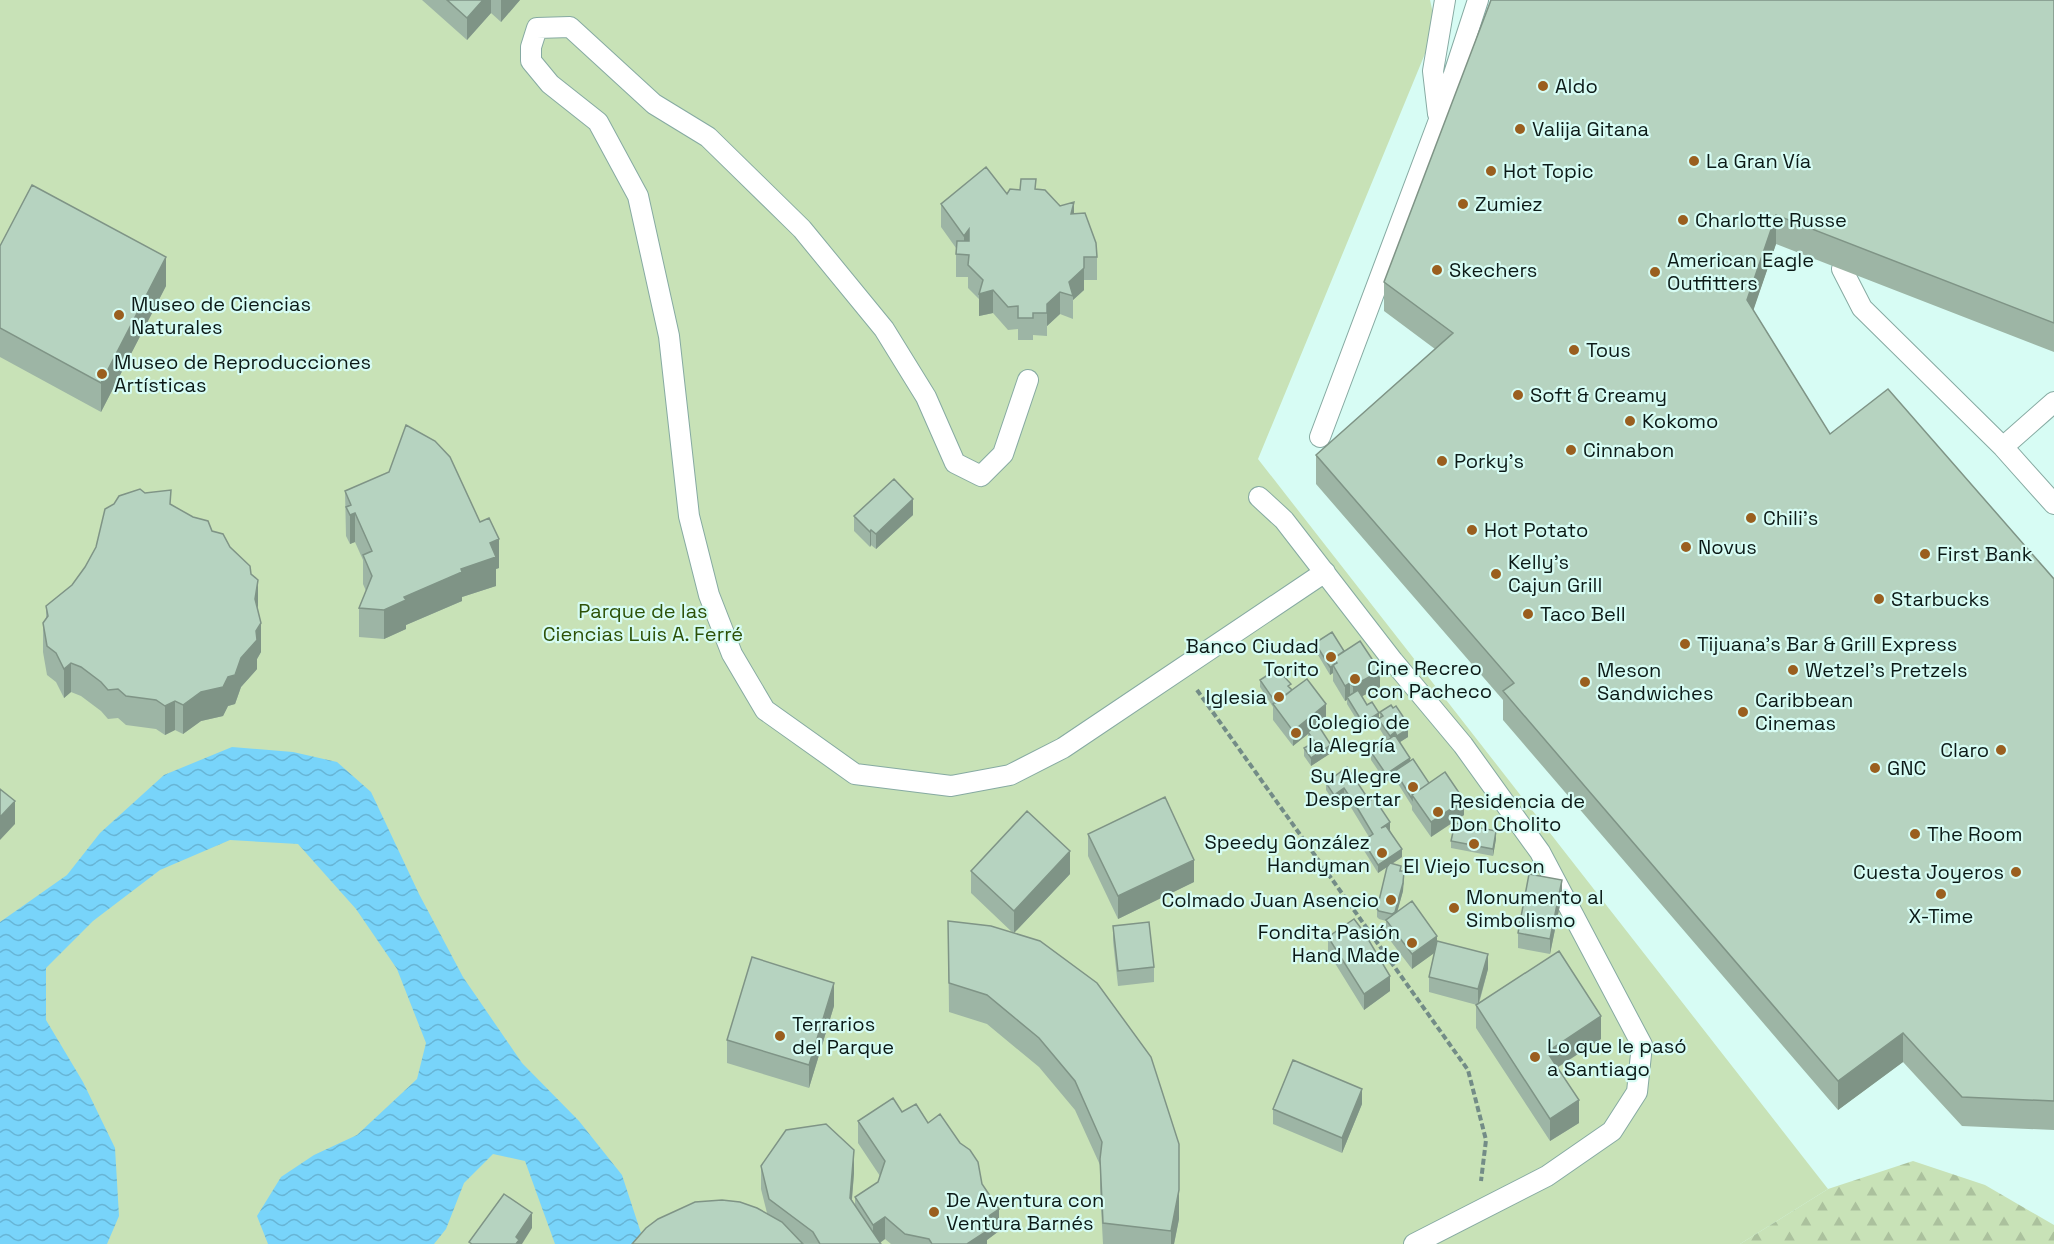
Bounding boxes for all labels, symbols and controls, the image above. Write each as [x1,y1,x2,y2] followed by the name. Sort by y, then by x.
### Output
[1555,73,1598,99] place label: Aldo
[1536,79,1550,93] marker: Aldo
[1532,116,1649,142] place label: Valija Gitana
[1513,122,1527,136] marker: Valija Gitana
[1706,148,1811,174] place label: La Gran Vía
[1687,154,1701,168] marker: La Gran Vía
[1503,158,1594,184] place label: Hot Topic
[1484,164,1498,178] marker: Hot Topic
[1475,191,1543,217] place label: Zumiez
[1456,197,1470,211] marker: Zumiez
[1695,207,1847,233] place label: Charlotte Russe
[1676,213,1690,227] marker: Charlotte Russe
[1667,247,1814,296] place label: American Eagle Outfitters
[1449,257,1537,283] place label: Skechers
[1430,263,1444,277] marker: Skechers
[1648,265,1662,279] marker: American Eagle Outfitters
[131,291,311,340] place label: Museo de Ciencias Naturales
[112,308,126,322] marker: Museo de Ciencias Naturales
[1586,337,1631,363] place label: Tous
[1567,343,1581,357] marker: Tous
[114,349,371,398] place label: Museo de Reproducciones Artísticas
[95,367,109,381] marker: Museo de Reproducciones Artísticas
[1530,382,1667,408] place label: Soft & Creamy
[1511,388,1525,402] marker: Soft & Creamy
[1642,408,1718,434] place label: Kokomo
[1623,414,1637,428] marker: Kokomo
[1583,437,1674,463] place label: Cinnabon
[1564,443,1578,457] marker: Cinnabon
[1454,448,1524,474] place label: Porky's
[1435,454,1449,468] marker: Porky's
[1763,505,1818,531] place label: Chili's
[1744,511,1758,525] marker: Chili's
[1484,517,1588,543] place label: Hot Potato
[1465,523,1479,537] marker: Hot Potato
[1698,534,1757,560] place label: Novus
[1679,540,1693,554] marker: Novus
[1937,541,2033,567] place label: First Bank
[1918,547,1932,561] marker: First Bank
[1508,549,1602,598] place label: Kelly's Cajun Grill
[1489,567,1503,581] marker: Kelly's Cajun Grill
[1891,586,1990,612] place label: Starbucks
[1872,592,1886,606] marker: Starbucks
[543,598,743,647] park label: Parque de las Ciencias Luis A. Ferré
[1540,601,1626,627] place label: Taco Bell
[1521,607,1535,621] marker: Taco Bell
[1697,631,1957,657] place label: Tijuana's Bar & Grill Express
[1186,633,1319,682] place label: Banco Ciudad Torito
[1678,637,1692,651] marker: Tijuana's Bar & Grill Express
[1324,650,1338,664] marker: Banco Ciudad Torito
[1367,655,1492,704] place label: Cine Recreo con Pacheco
[1597,657,1713,706] place label: Meson Sandwiches
[1805,657,1967,683] place label: Wetzel's Pretzels
[1786,663,1800,677] marker: Wetzel's Pretzels
[1348,672,1362,686] marker: Cine Recreo con Pacheco
[1578,675,1592,689] marker: Meson Sandwiches
[1206,684,1267,710] place label: Iglesia
[1755,687,1853,736] place label: Caribbean Cinemas
[1272,690,1286,704] marker: Iglesia
[1736,705,1750,719] marker: Caribbean Cinemas
[1308,709,1410,758] place label: Colegio de la Alegría
[1289,726,1303,740] marker: Colegio de la Alegría
[1940,737,1989,763] place label: Claro
[1994,743,2008,757] marker: Claro
[1887,755,1926,781] place label: GNC
[1868,761,1882,775] marker: GNC
[1305,763,1401,812] place label: Su Alegre Despertar
[1406,780,1420,794] marker: Su Alegre Despertar
[1450,788,1585,837] place label: Residencia de Don Cholito
[1431,805,1445,819] marker: Residencia de Don Cholito
[1927,821,2023,847] place label: The Room
[1908,827,1922,841] marker: The Room
[1204,829,1370,878] place label: Speedy González Handyman
[1467,837,1481,851] marker: El Viejo Tucson
[1375,846,1389,860] marker: Speedy González Handyman
[1403,853,1545,879] place label: El Viejo Tucson
[1853,859,2004,885] place label: Cuesta Joyeros
[2009,865,2023,879] marker: Cuesta Joyeros
[1466,884,1604,933] place label: Monumento al Simbolismo
[1161,887,1379,913] place label: Colmado Juan Asencio
[1934,887,1948,901] marker: X-Time
[1384,893,1398,907] marker: Colmado Juan Asencio
[1447,901,1461,915] marker: Monumento al Simbolismo
[1909,903,1973,929] place label: X-Time
[1258,919,1400,968] place label: Fondita Pasión Hand Made
[1405,936,1419,950] marker: Fondita Pasión Hand Made
[792,1011,894,1060] place label: Terrarios del Parque
[773,1029,787,1043] marker: Terrarios del Parque
[1547,1033,1687,1082] place label: Lo que le pasó a Santiago
[1528,1050,1542,1064] marker: Lo que le pasó a Santiago
[946,1187,1104,1236] place label: De Aventura con Ventura Barnés
[927,1205,941,1219] marker: De Aventura con Ventura Barnés

